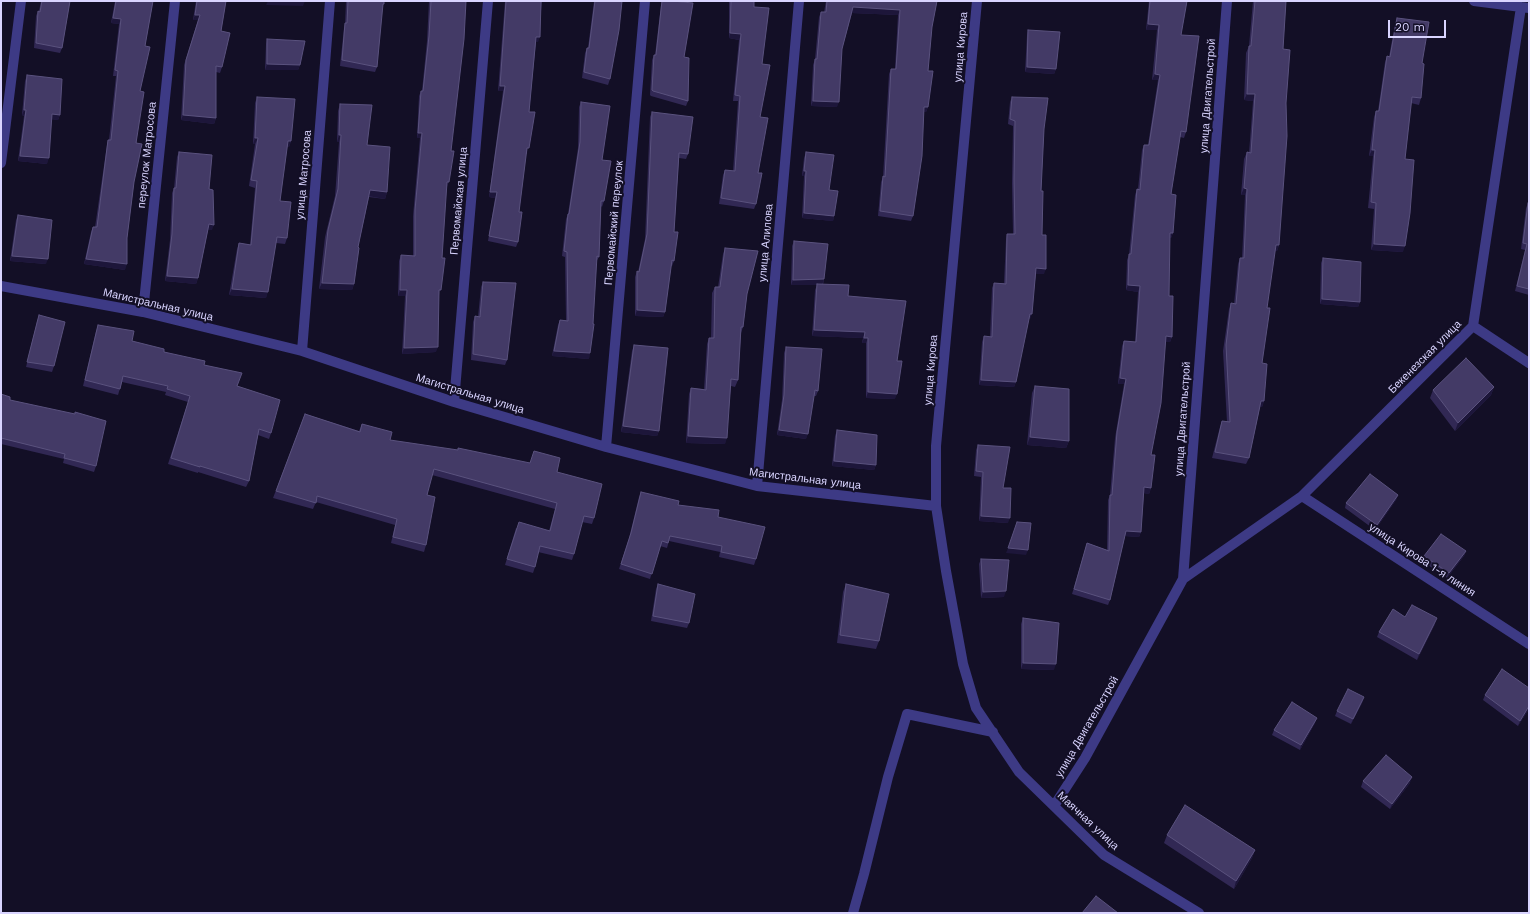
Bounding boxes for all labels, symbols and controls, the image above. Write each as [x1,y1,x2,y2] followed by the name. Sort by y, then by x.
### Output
[951,11,971,83] street label: улица Кирова
[1390,12,1448,38] scale bar
[1395,20,1425,34] text: 20 m
[1197,38,1219,154] street label: улица Двигательстрой
[135,101,159,209] street label: переулок Матросова
[294,130,314,220] street label: улица Матросова
[448,146,470,256] street label: Первомайская улица
[602,160,626,286] street label: Первомайский переулок
[756,203,776,283] street label: улица Алилова
[102,286,214,324] street label: Магистральная улица
[1386,318,1464,396] street label: Бекенезская улица
[921,334,941,406] street label: улица Кирова
[1172,361,1194,477] street label: улица Двигательстрой
[414,371,526,417] street label: Магистральная улица
[748,466,862,492] street label: Магистральная улица
[1366,521,1478,599] street label: улица Кирова 1-я линия
[1053,674,1121,780] street label: улица Двигательстрой
[1055,789,1121,853] street label: Маячная улица

